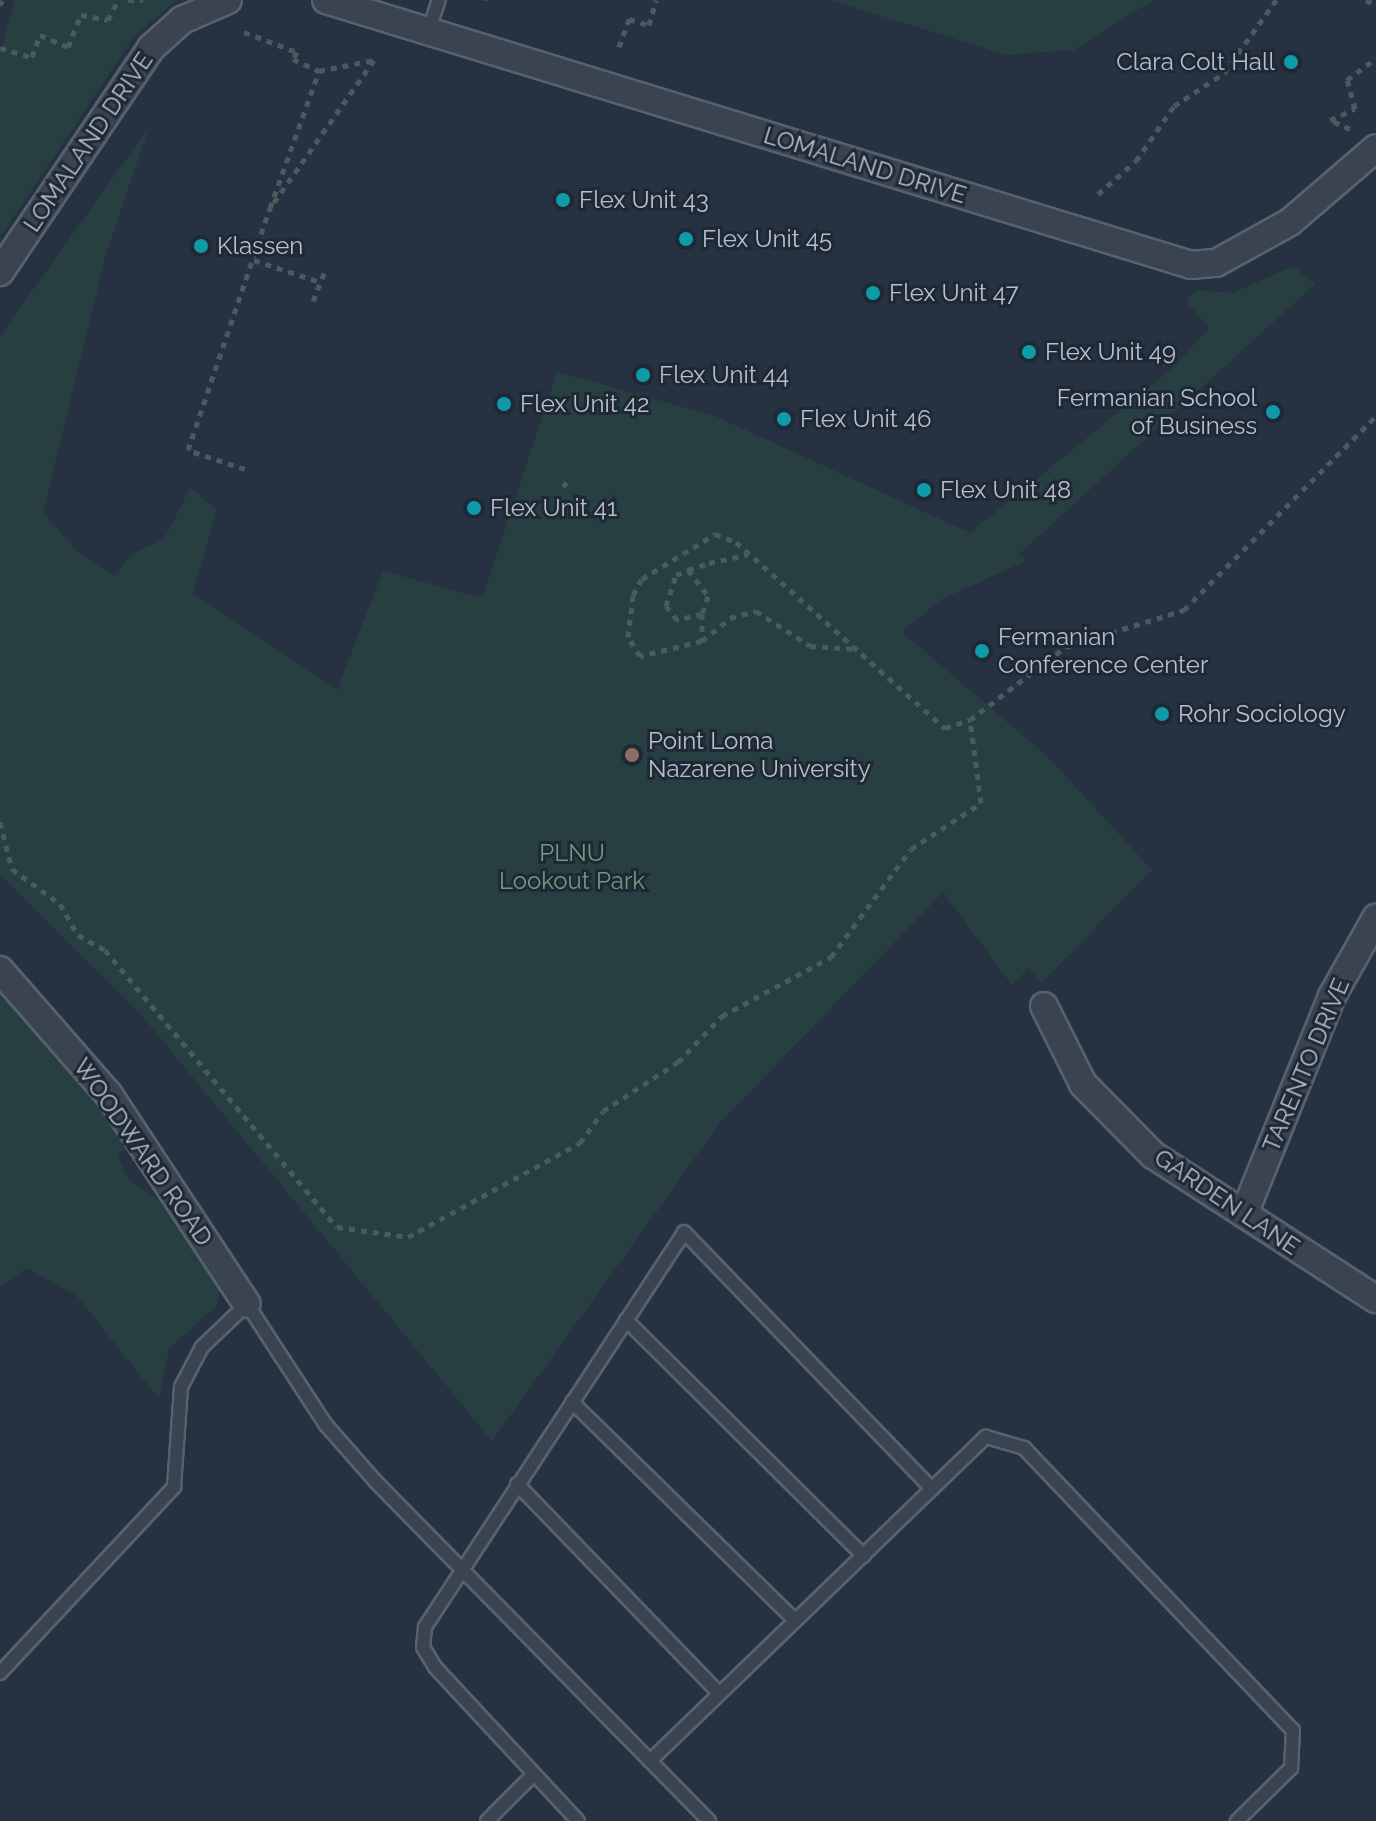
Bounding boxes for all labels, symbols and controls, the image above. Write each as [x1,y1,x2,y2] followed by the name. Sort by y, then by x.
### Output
[17,47,159,237] street label: LOMALAND DRIVE
[1116,48,1275,76] place label: Clara Colt Hall
[1282,53,1300,71] marker: Clara Colt Hall
[760,120,970,210] street label: LOMALAND DRIVE
[579,186,709,214] place label: Flex Unit 43
[554,191,572,209] marker: Flex Unit 43
[702,225,832,253] place label: Flex Unit 45
[677,230,695,248] marker: Flex Unit 45
[217,232,303,260] place label: Klassen
[192,237,210,255] marker: Klassen
[889,279,1019,307] place label: Flex Unit 47
[864,284,882,302] marker: Flex Unit 47
[1045,338,1176,366] place label: Flex Unit 49
[1020,343,1038,361] marker: Flex Unit 49
[659,361,789,389] place label: Flex Unit 44
[634,366,652,384] marker: Flex Unit 44
[1057,384,1257,440] place label: Fermanian School of Business
[520,390,649,418] place label: Flex Unit 42
[495,395,513,413] marker: Flex Unit 42
[1264,403,1282,421] marker: Fermanian School of Business
[800,405,931,433] place label: Flex Unit 46
[775,410,793,428] marker: Flex Unit 46
[940,476,1071,504] place label: Flex Unit 48
[915,481,933,499] marker: Flex Unit 48
[490,494,617,522] place label: Flex Unit 41
[465,499,483,517] marker: Flex Unit 41
[998,623,1208,679] place label: Fermanian Conference Center
[973,642,991,660] marker: Fermanian Conference Center
[1178,700,1346,728] place label: Rohr Sociology
[1153,705,1171,723] marker: Rohr Sociology
[648,727,871,783] place label: Point Loma Nazarene University
[623,746,641,764] marker: Point Loma Nazarene University
[499,839,645,895] park label: PLNU Lookout Park
[1256,974,1356,1156] street label: TARENTO DRIVE
[67,1053,219,1251] street label: WOODWARD ROAD
[1149,1143,1305,1261] street label: GARDEN LANE

